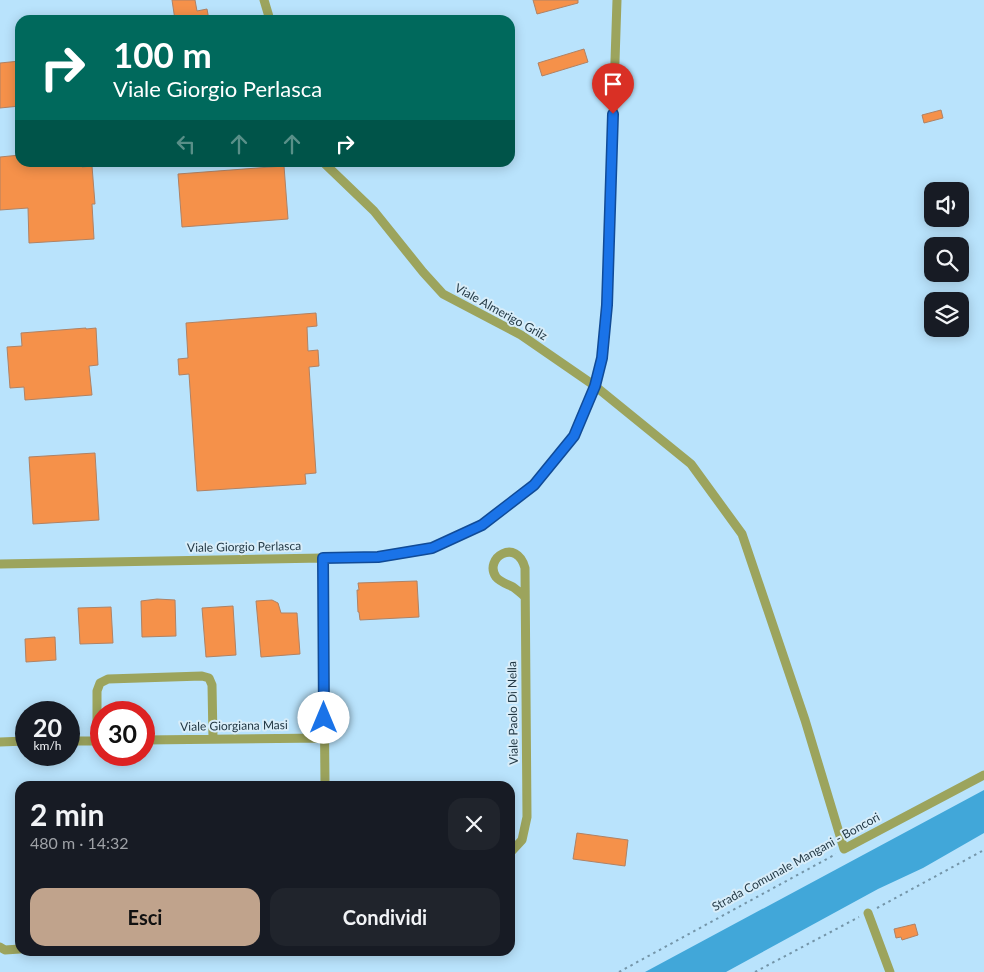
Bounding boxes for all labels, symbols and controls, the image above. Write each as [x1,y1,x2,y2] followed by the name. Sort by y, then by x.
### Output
[113,33,212,75] text: 100 m
[30,35,95,100] icon: right
[592,63,634,114] pin
[599,70,627,98] icon: arrive
[113,75,322,102] text: Viale Giorgio Perlasca
[172,130,200,158] icon: left
[225,130,253,158] icon: ahead
[278,130,306,158] icon: ahead
[331,130,359,158] icon: right
[924,182,969,337] map controls
[924,182,969,227] button: sound
[924,237,969,282] button: search
[452,280,551,343] street label: Viale Almerigo Grilz
[924,292,969,337] button: layers
[187,538,301,555] street label: Viale Giorgio Perlasca
[504,661,521,765] street label: Viale Paolo Di Nella
[297,691,349,743] position arrow
[90,701,155,766] speed limit sign: 30
[33,712,62,742] text: 20
[180,717,288,734] street label: Viale Giorgiana Masi
[33,738,62,753] text: km/h
[30,796,104,832] text: 2 min
[448,798,500,850] button: close
[709,809,882,914] street label: Strada Comunale Mangani - Boncori
[30,833,129,852] text: 480 m · 14:32
[30,888,260,946] button: Esci
[270,888,500,946] button: Condividi

